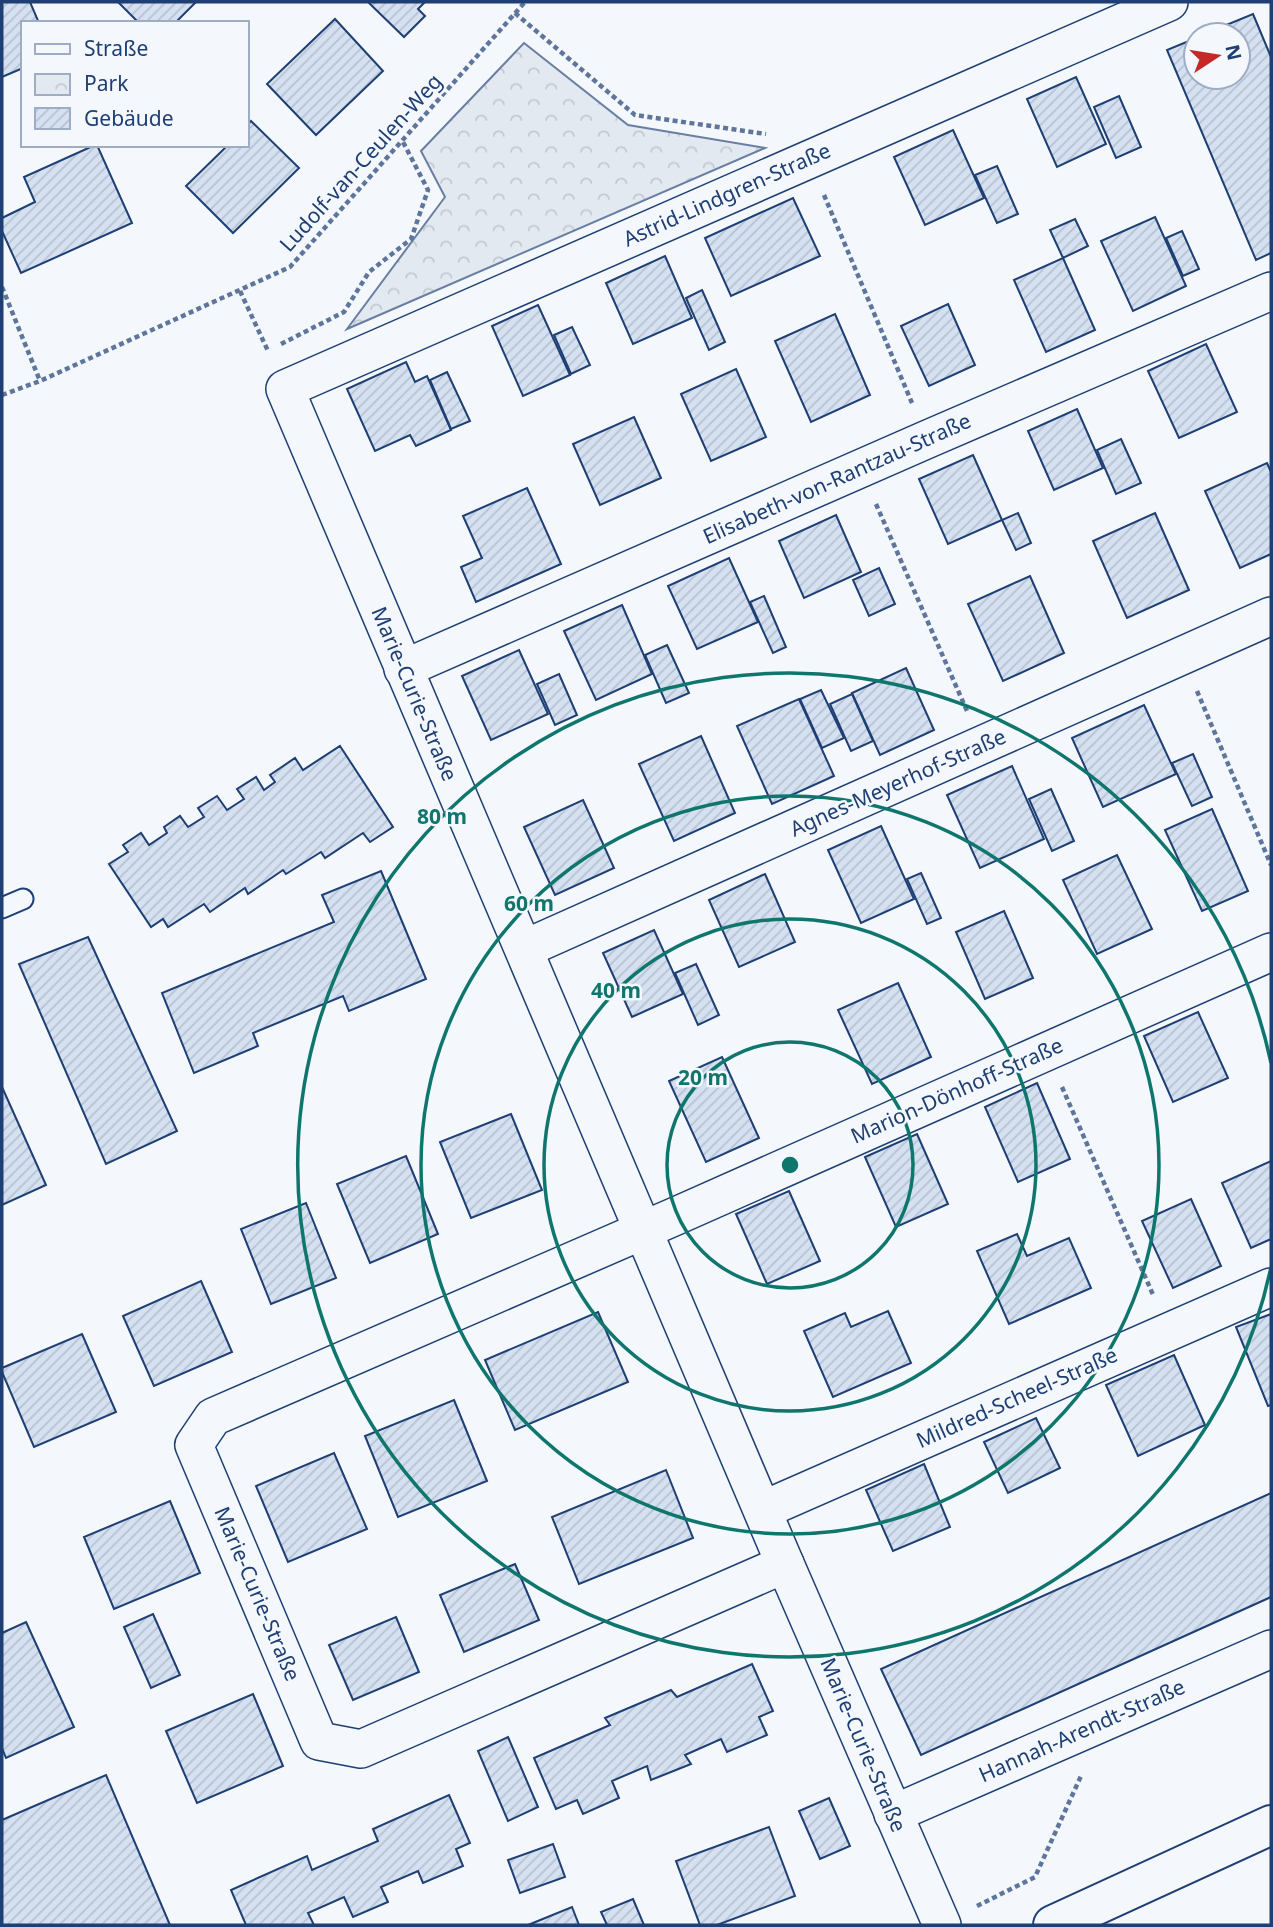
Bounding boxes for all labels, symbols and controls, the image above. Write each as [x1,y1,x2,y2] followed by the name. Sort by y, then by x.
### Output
[21,21,248,147] legend
[1182,21,1252,91] north arrow
[84,34,148,62] text: Straße
[1219,42,1248,63] text: N
[273,67,448,257] street label: Ludolf-van-Ceulen-Weg
[84,69,129,97] text: Park
[84,104,174,132] text: Gebäude
[619,136,835,252] street label: Astrid-Lindgren-Straße
[698,406,975,550] street label: Elisabeth-von-Rantzau-Straße
[366,602,464,785] street label: Marie-Curie-Straße
[785,722,1010,842] street label: Agnes-Meyerhof-Straße
[417,802,467,830] text: 80 m
[504,889,554,917] text: 60 m
[591,976,641,1004] text: 40 m
[846,1031,1067,1150] street label: Marion-Dönhoff-Straße
[678,1063,728,1091] text: 20 m
[778,1153,802,1177] centre of rings
[912,1340,1122,1454] street label: Mildred-Scheel-Straße
[209,1502,307,1685] street label: Marie-Curie-Straße
[815,1653,913,1836] street label: Marie-Curie-Straße
[974,1672,1189,1788] street label: Hannah-Arendt-Straße

